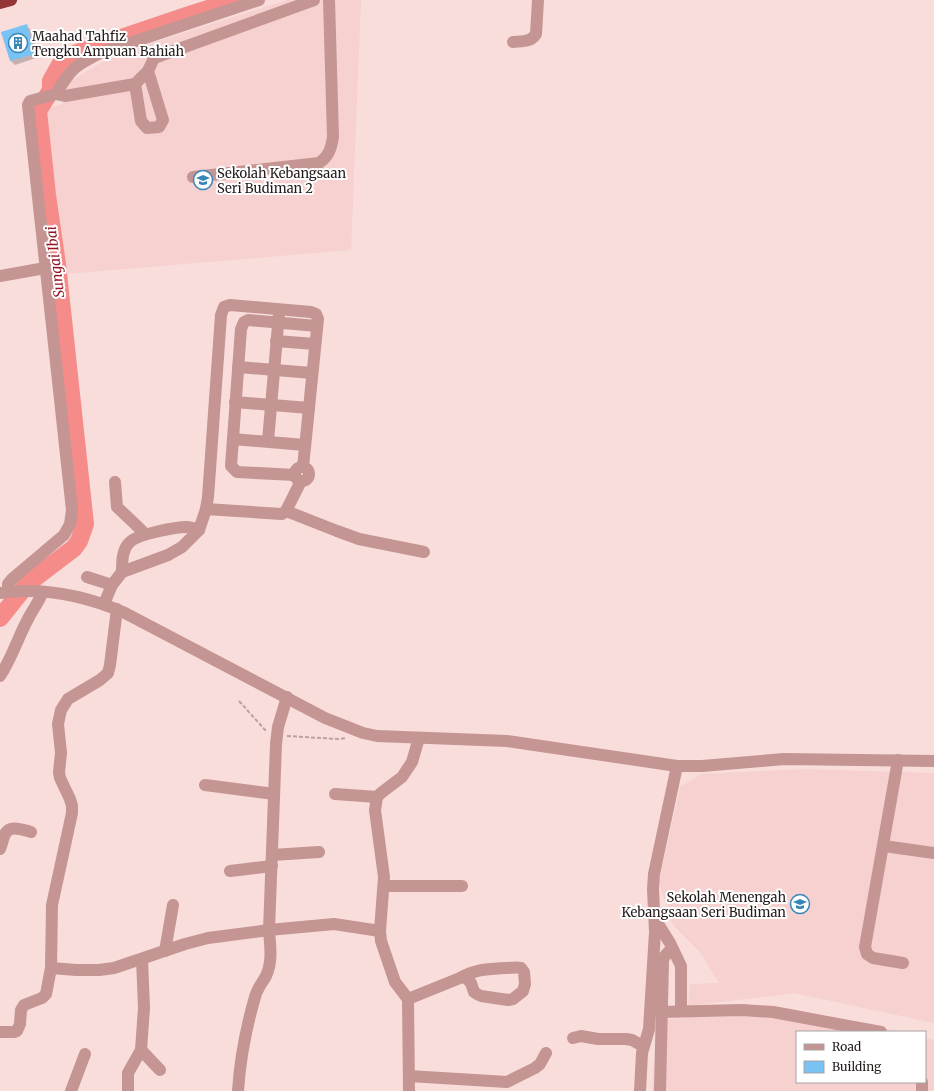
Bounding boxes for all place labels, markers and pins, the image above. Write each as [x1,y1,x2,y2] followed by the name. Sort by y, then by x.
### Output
[32,28,184,60] place label: Maahad Tahfiz Tengku Ampuan Bahiah
[7,32,29,54] building icon: Maahad Tahfiz Tengku Ampuan Bahiah
[217,165,346,197] place label: Sekolah Kebangsaan Seri Budiman 2
[192,169,214,191] school or university icon: Sekolah Kebangsaan Seri Budiman 2
[621,889,786,921] place label: Sekolah Menengah Kebangsaan Seri Budiman
[789,893,811,915] school or university icon: Sekolah Menengah Kebangsaan Seri Budiman

